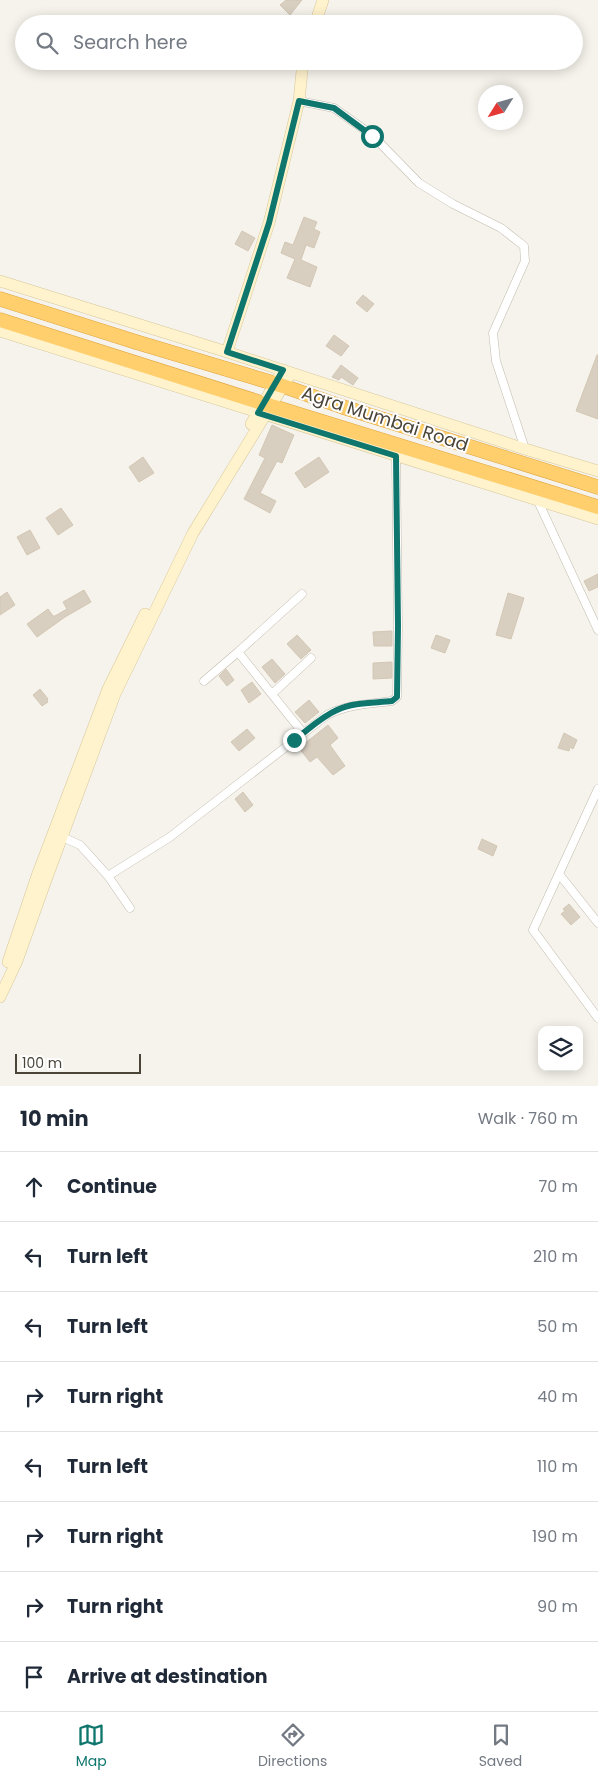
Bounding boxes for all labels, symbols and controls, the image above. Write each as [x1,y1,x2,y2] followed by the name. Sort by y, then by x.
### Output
[15,15,583,70] search box
[33,29,61,57] icon: search
[73,29,187,56] text: Search here
[478,85,523,130] north arrow
[361,125,384,148] route start
[299,380,472,457] street label: Agra Mumbai Road
[283,729,306,752] route end
[538,1026,583,1071] map controls
[538,1026,583,1071] button: layers
[15,1051,141,1074] scale bar
[22,1053,62,1073] text: 100 m
[20,1104,89,1133] text: 10 min
[478,1107,578,1130] text: Walk · 760 m
[20,1173,48,1201] icon: ahead
[67,1173,157,1200] text: Continue
[538,1175,578,1198] text: 70 m
[20,1243,48,1271] icon: left
[67,1243,148,1270] text: Turn left
[533,1245,578,1268] text: 210 m
[20,1313,48,1341] icon: left
[67,1313,148,1340] text: Turn left
[537,1315,578,1338] text: 50 m
[20,1383,48,1411] icon: right
[67,1383,163,1410] text: Turn right
[537,1385,578,1408] text: 40 m
[20,1453,48,1481] icon: left
[67,1453,148,1480] text: Turn left
[537,1455,578,1478] text: 110 m
[20,1523,48,1551] icon: right
[67,1523,163,1550] text: Turn right
[532,1525,578,1548] text: 190 m
[20,1593,48,1621] icon: right
[67,1593,163,1620] text: Turn right
[537,1595,578,1618] text: 90 m
[20,1663,48,1691] icon: arrive
[67,1663,268,1690] text: Arrive at destination
[76,1721,107,1772] tab: Map
[258,1721,327,1772] tab: Directions
[479,1721,522,1772] tab: Saved

